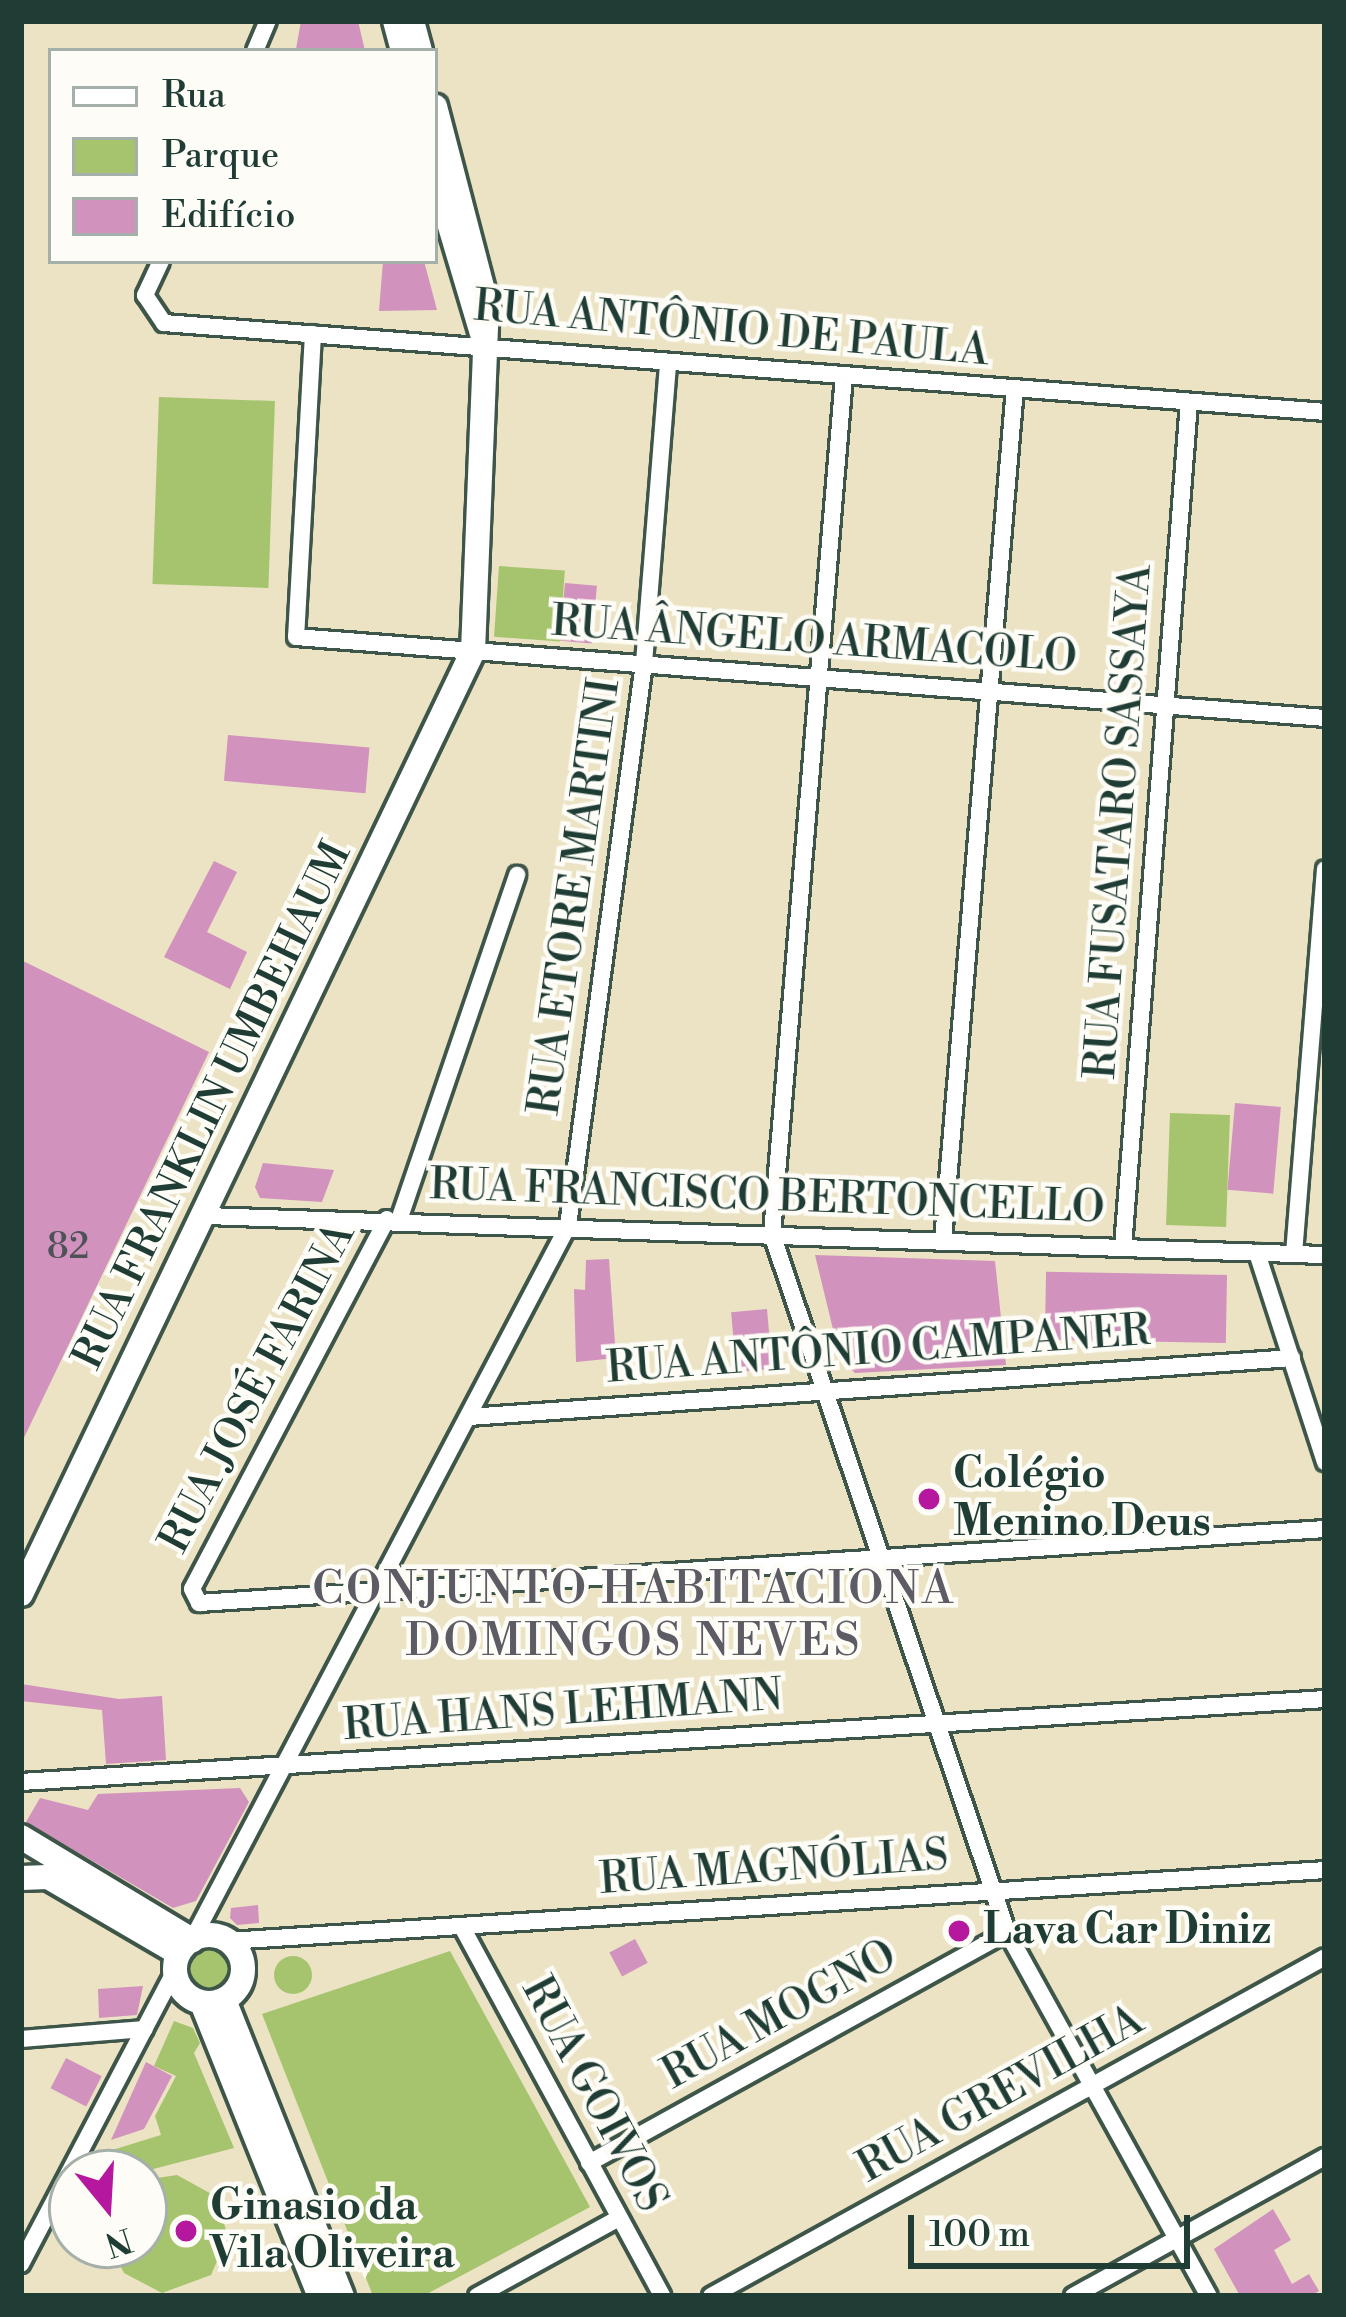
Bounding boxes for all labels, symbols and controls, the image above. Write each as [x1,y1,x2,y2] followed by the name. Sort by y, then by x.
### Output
[48,48,438,264] legend
[162,74,226,119] text: Rua
[162,134,279,179] text: Parque
[162,194,295,239] text: Edifício
[472,282,990,378] street label: RUA ANTÔNIO DE PAULA
[1077,563,1163,1081] street label: RUA FUSATARO SASSAYA
[550,597,1078,685] street label: RUA ÂNGELO ARMACOLO
[520,676,632,1118] street label: RUA ETORE MARTINI
[63,834,363,1378] street label: RUA FRANKLIN UMBEHAUM
[429,1161,1105,1235] street label: RUA FRANCISCO BERTONCELLO
[150,1214,366,1562] street label: RUA JOSÉ FARINA
[47,1226,89,1270] house number: 82
[605,1307,1151,1395] street label: RUA ANTÔNIO CAMPANER
[953,1450,1211,1549] place label: Colégio Menino Deus
[916,1486,942,1512] marker: Colégio Menino Deus
[312,1563,956,1669] district label: CONJUNTO HABITACIONA DOMINGOS NEVES
[342,1672,784,1752] street label: RUA HANS LEHMANN
[598,1832,950,1906] street label: RUA MAGNÓLIAS
[983,1906,1271,1956] place label: Lava Car Diniz
[946,1918,972,1944] marker: Lava Car Diniz
[654,1931,906,2101] street label: RUA MOGNO
[510,1969,676,2221] street label: RUA GOIVOS
[850,1996,1152,2194] street label: RUA GREVILHA
[48,2149,168,2269] north arrow
[210,2182,455,2280] place label: Ginasio da Vila Oliveira
[914,2191,1196,2265] scale bar
[929,2213,1030,2258] text: 100 m
[100,2217,137,2264] text: N
[173,2218,199,2244] marker: Ginasio da Vila Oliveira

